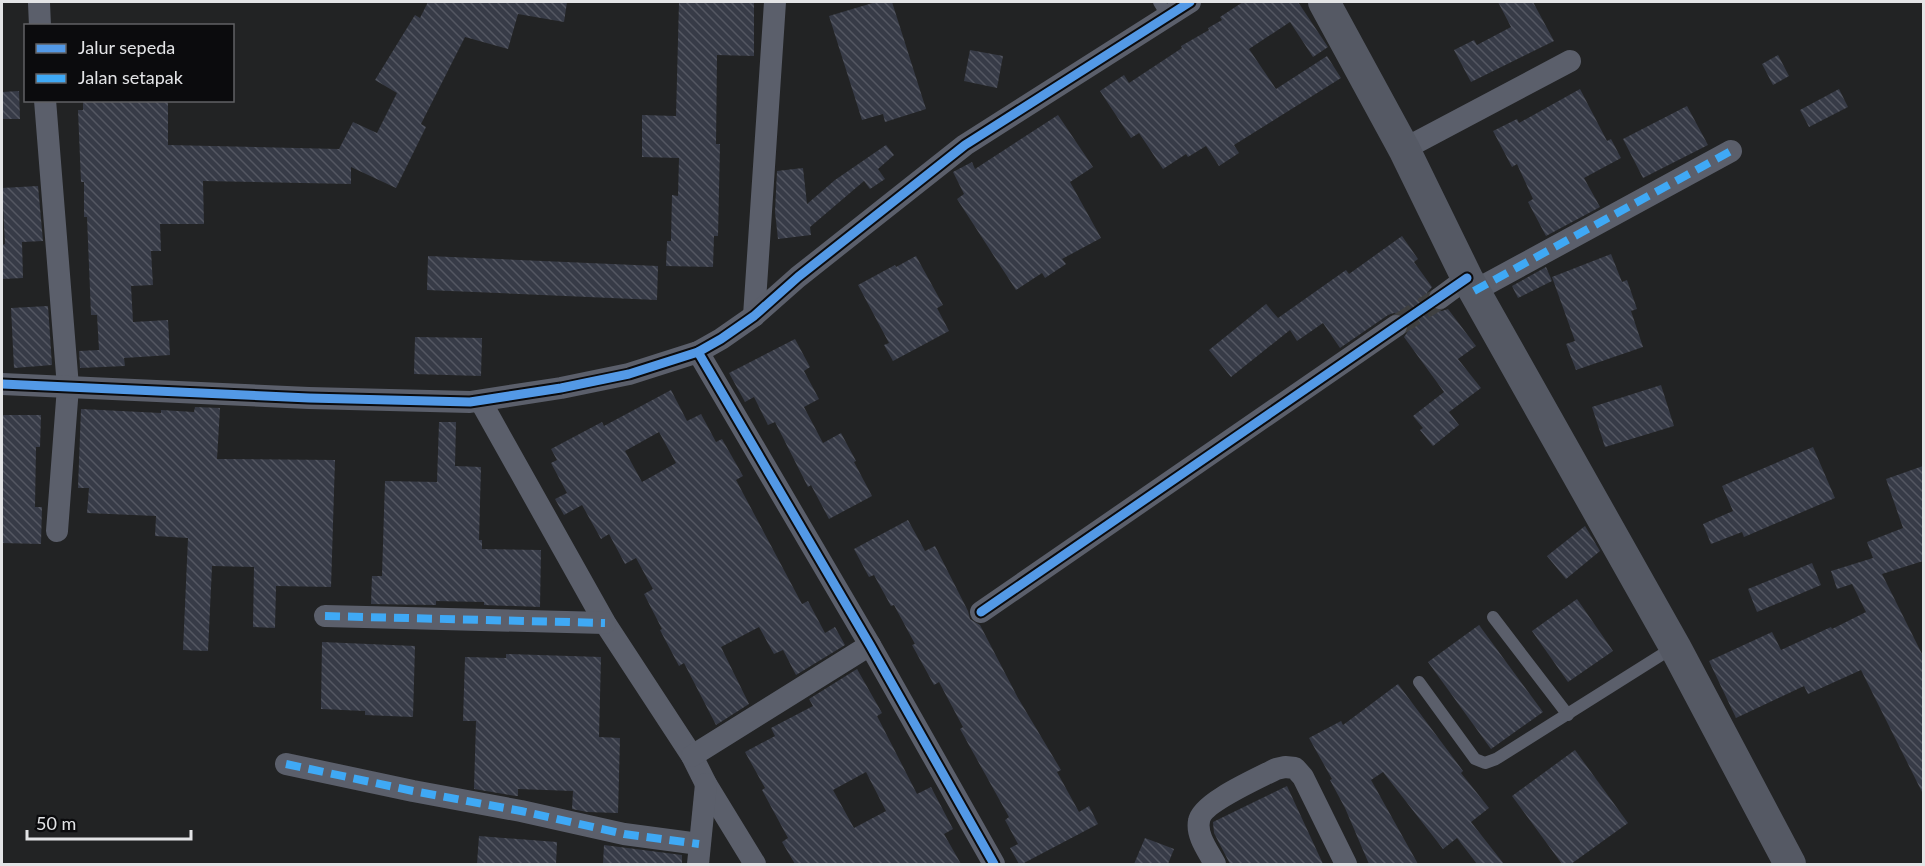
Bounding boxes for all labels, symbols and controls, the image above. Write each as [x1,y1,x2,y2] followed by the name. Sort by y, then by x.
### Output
[24,24,234,102] legend
[78,36,175,58] text: Jalur sepeda
[78,66,184,88] text: Jalan setapak
[27,803,190,841] scale bar
[36,812,76,834] text: 50 m

